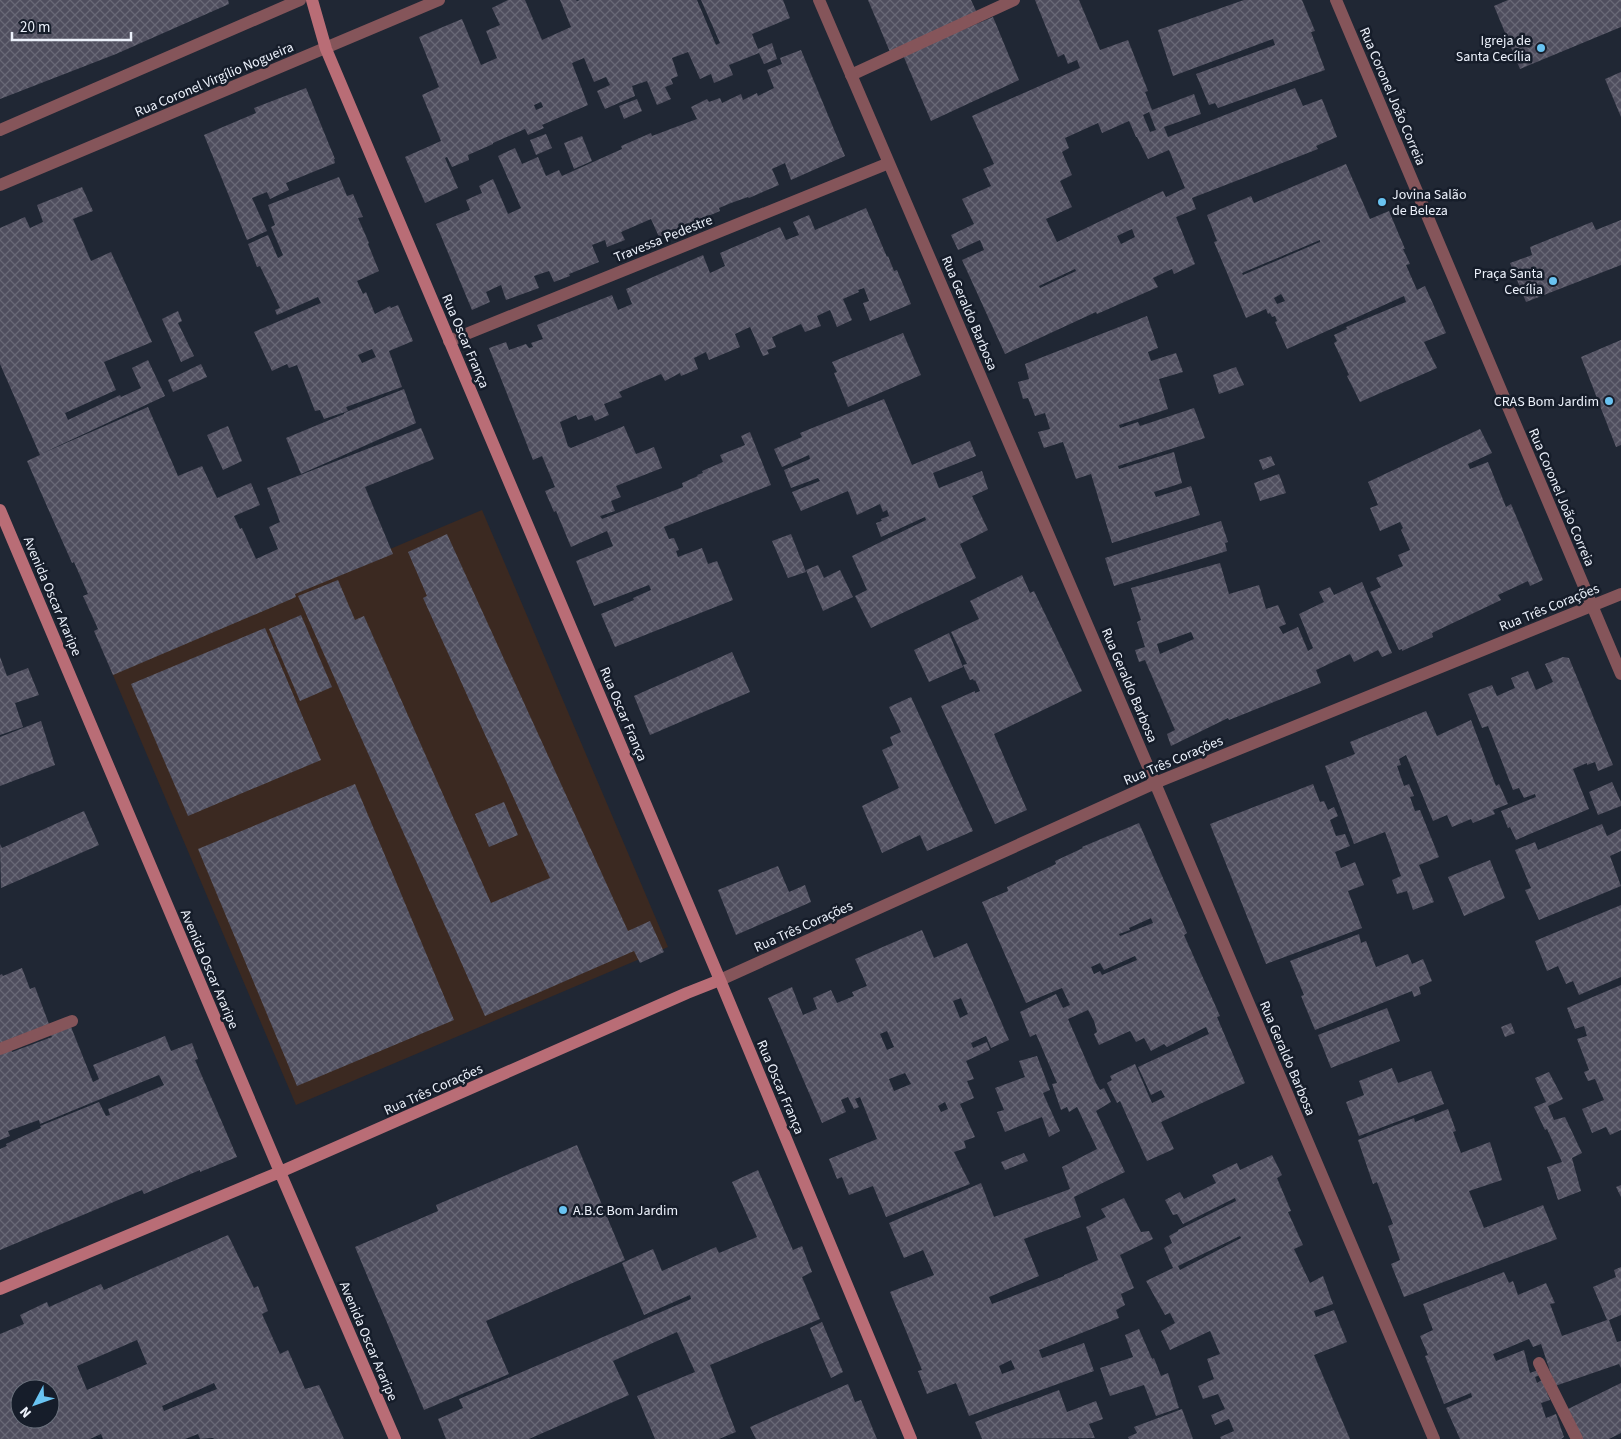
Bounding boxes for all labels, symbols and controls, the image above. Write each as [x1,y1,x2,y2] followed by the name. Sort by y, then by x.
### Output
[12,10,131,42] scale bar
[20,17,50,38] text: 20 m
[1354,24,1430,169] street label: Rua Coronel João Correia
[1456,31,1531,67] place label: Igreja de Santa Cecília
[132,37,297,123] street label: Rua Coronel Virgílio Nogueira
[1535,42,1547,54] marker: Igreja de Santa Cecília
[1392,185,1466,221] place label: Jovina Salão de Beleza
[1376,196,1388,208] marker: Jovina Salão de Beleza
[611,210,716,268] street label: Travessa Pedestre
[936,253,1002,374] street label: Rua Geraldo Barbosa
[1474,264,1543,300] place label: Praça Santa Cecília
[1547,275,1559,287] marker: Praça Santa Cecília
[436,291,494,392] street label: Rua Oscar França
[1494,392,1599,412] place label: CRAS Bom Jardim
[1603,395,1615,407] marker: CRAS Bom Jardim
[1523,425,1599,570] street label: Rua Coronel João Correia
[18,534,86,659] street label: Avenida Oscar Araripe
[1496,579,1603,637] street label: Rua Três Corações
[1096,625,1162,746] street label: Rua Geraldo Barbosa
[594,664,652,765] street label: Rua Oscar França
[1121,731,1226,791] street label: Rua Três Corações
[751,896,856,958] street label: Rua Três Corações
[175,907,243,1032] street label: Avenida Oscar Araripe
[1254,998,1320,1119] street label: Rua Geraldo Barbosa
[751,1037,809,1138] street label: Rua Oscar França
[381,1059,486,1121] street label: Rua Três Corações
[573,1201,678,1221] place label: A.B.C Bom Jardim
[557,1204,569,1216] marker: A.B.C Bom Jardim
[334,1279,402,1404] street label: Avenida Oscar Araripe
[10,1379,60,1429] north arrow
[15,1402,37,1422] text: N

